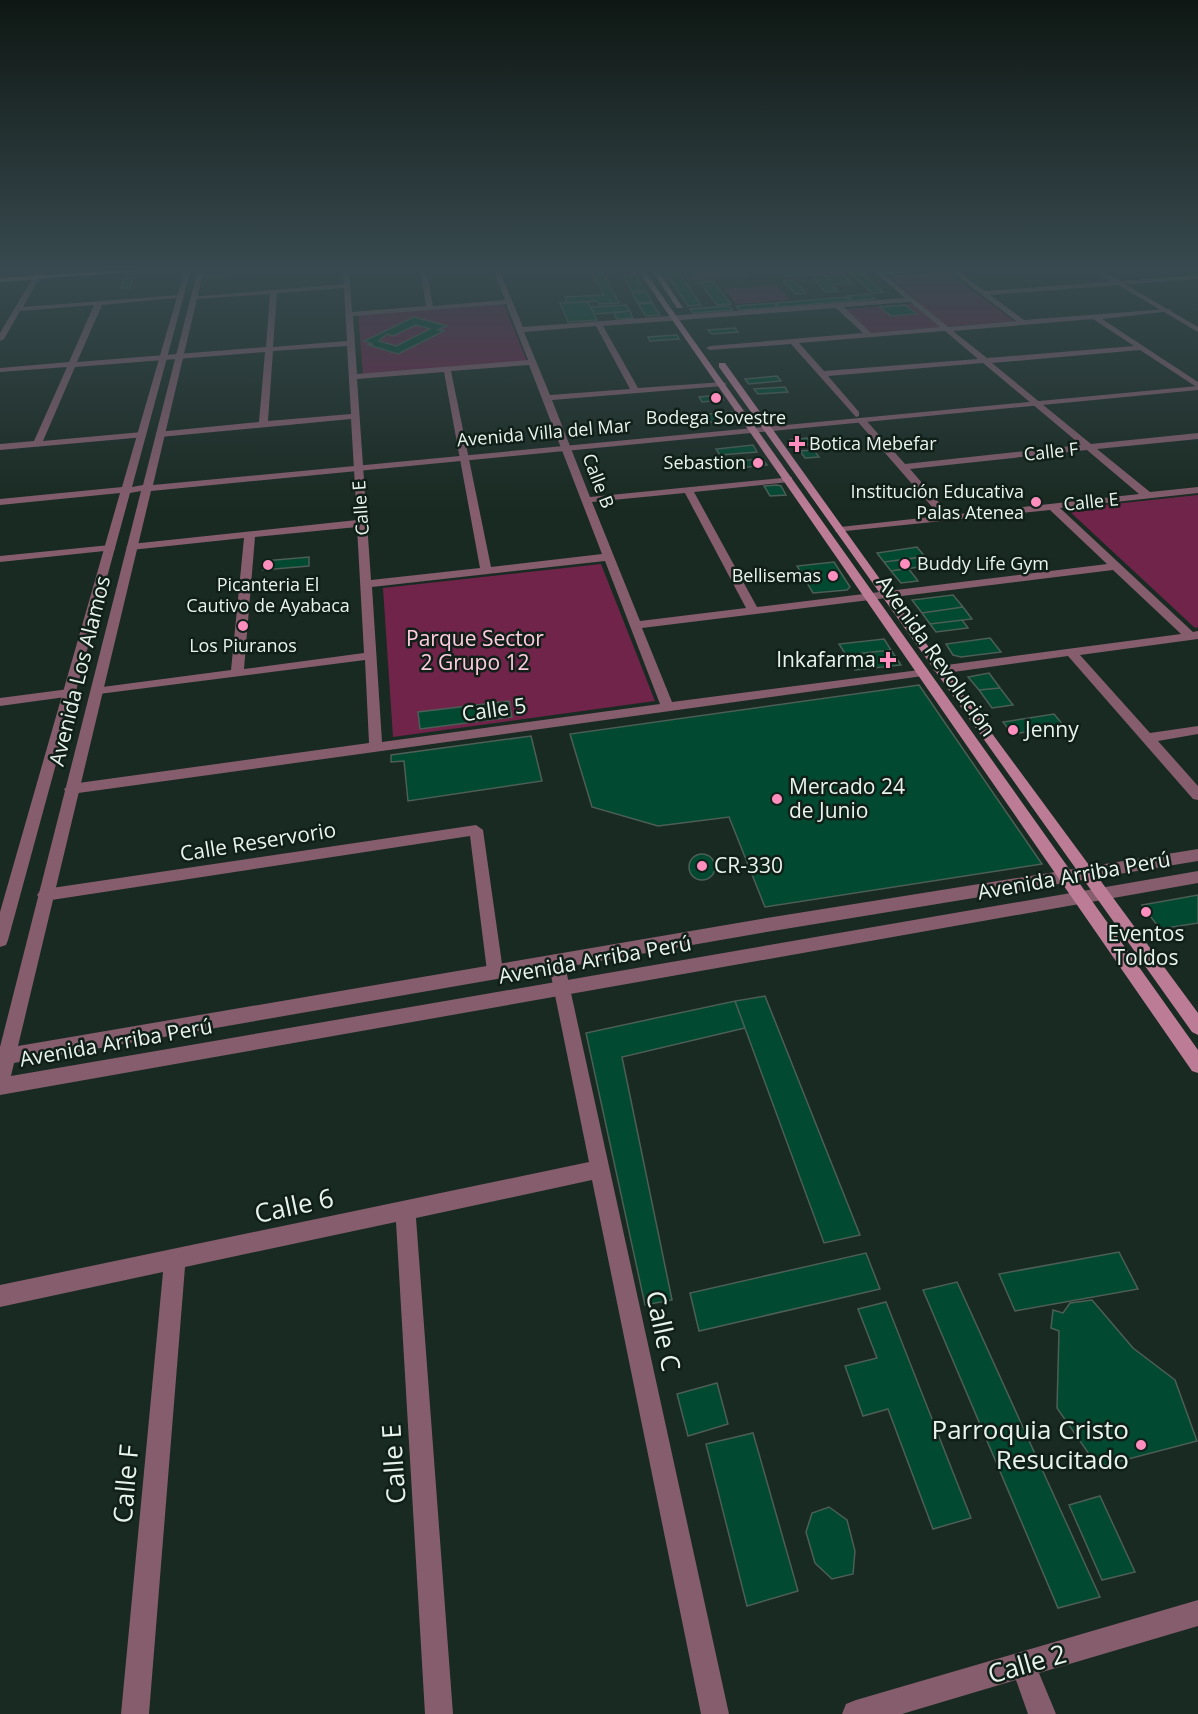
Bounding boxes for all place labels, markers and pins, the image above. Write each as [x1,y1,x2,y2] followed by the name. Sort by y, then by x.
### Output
[709,391,723,405] marker: Bodega Sovestre
[646,405,786,429] place label: Bodega Sovestre
[809,431,937,455] place label: Botica Mebefar
[790,437,804,451] marker: Botica Mebefar
[664,450,746,474] place label: Sebastion
[751,456,765,470] marker: Sebastion
[851,479,1024,524] place label: Institución Educativa Palas Atenea
[1029,495,1043,509] marker: Institución Educativa Palas Atenea
[917,551,1049,575] place label: Buddy Life Gym
[898,557,912,571] marker: Buddy Life Gym
[261,558,275,572] marker: Picanteria El Cautivo de Ayabaca
[732,563,821,587] place label: Bellisemas
[826,569,840,583] marker: Bellisemas
[186,572,350,617] place label: Picanteria El Cautivo de Ayabaca
[236,619,250,633] marker: Los Piuranos
[189,633,297,657] place label: Los Piuranos
[776,645,876,673] place label: Inkafarma
[881,653,895,667] marker: Inkafarma
[1023,715,1079,743] place label: Jenny
[1006,723,1020,737] marker: Jenny
[789,772,905,824] place label: Mercado 24 de Junio
[770,792,784,806] marker: Mercado 24 de Junio
[714,851,783,879] place label: CR-330
[695,859,709,873] marker: CR-330
[1139,905,1153,919] marker: Eventos Toldos
[1108,919,1184,971] place label: Eventos Toldos
[932,1411,1129,1477] place label: Parroquia Cristo Resucitado
[1134,1438,1148,1452] marker: Parroquia Cristo Resucitado

